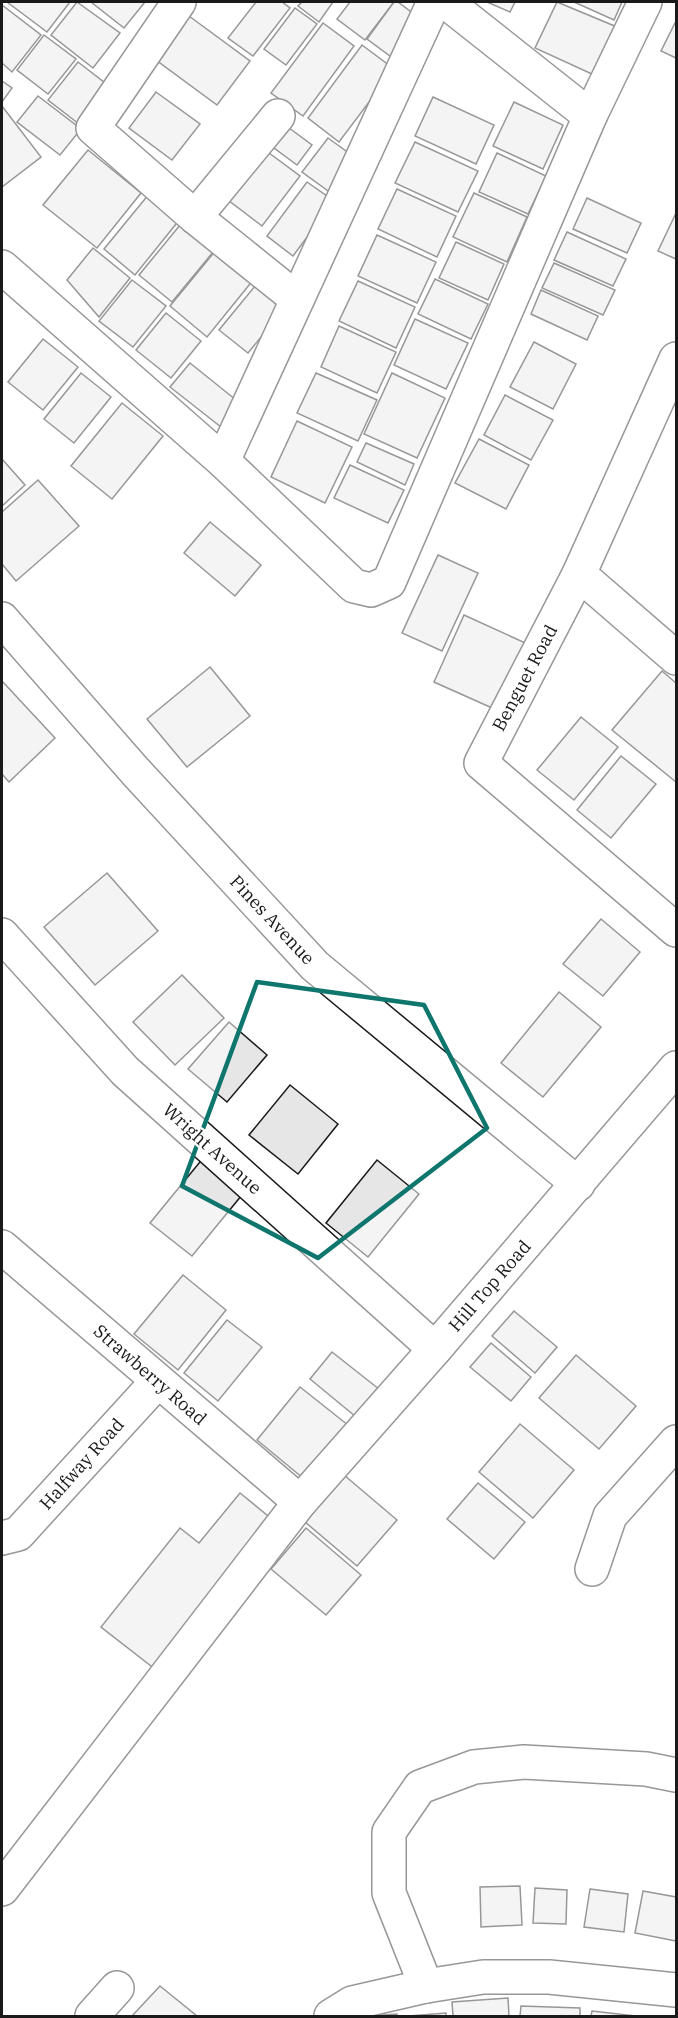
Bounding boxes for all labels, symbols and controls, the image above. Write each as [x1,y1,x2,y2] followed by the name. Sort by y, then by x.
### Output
[487,621,562,735] street label: Benguet Road
[225,870,320,969] street label: Pines Avenue
[158,1098,267,1199] street label: Wright Avenue
[444,1235,536,1336] street label: Hill Top Road
[89,1319,212,1430] street label: Strawberry Road
[34,1413,129,1514] street label: Halfway Road

